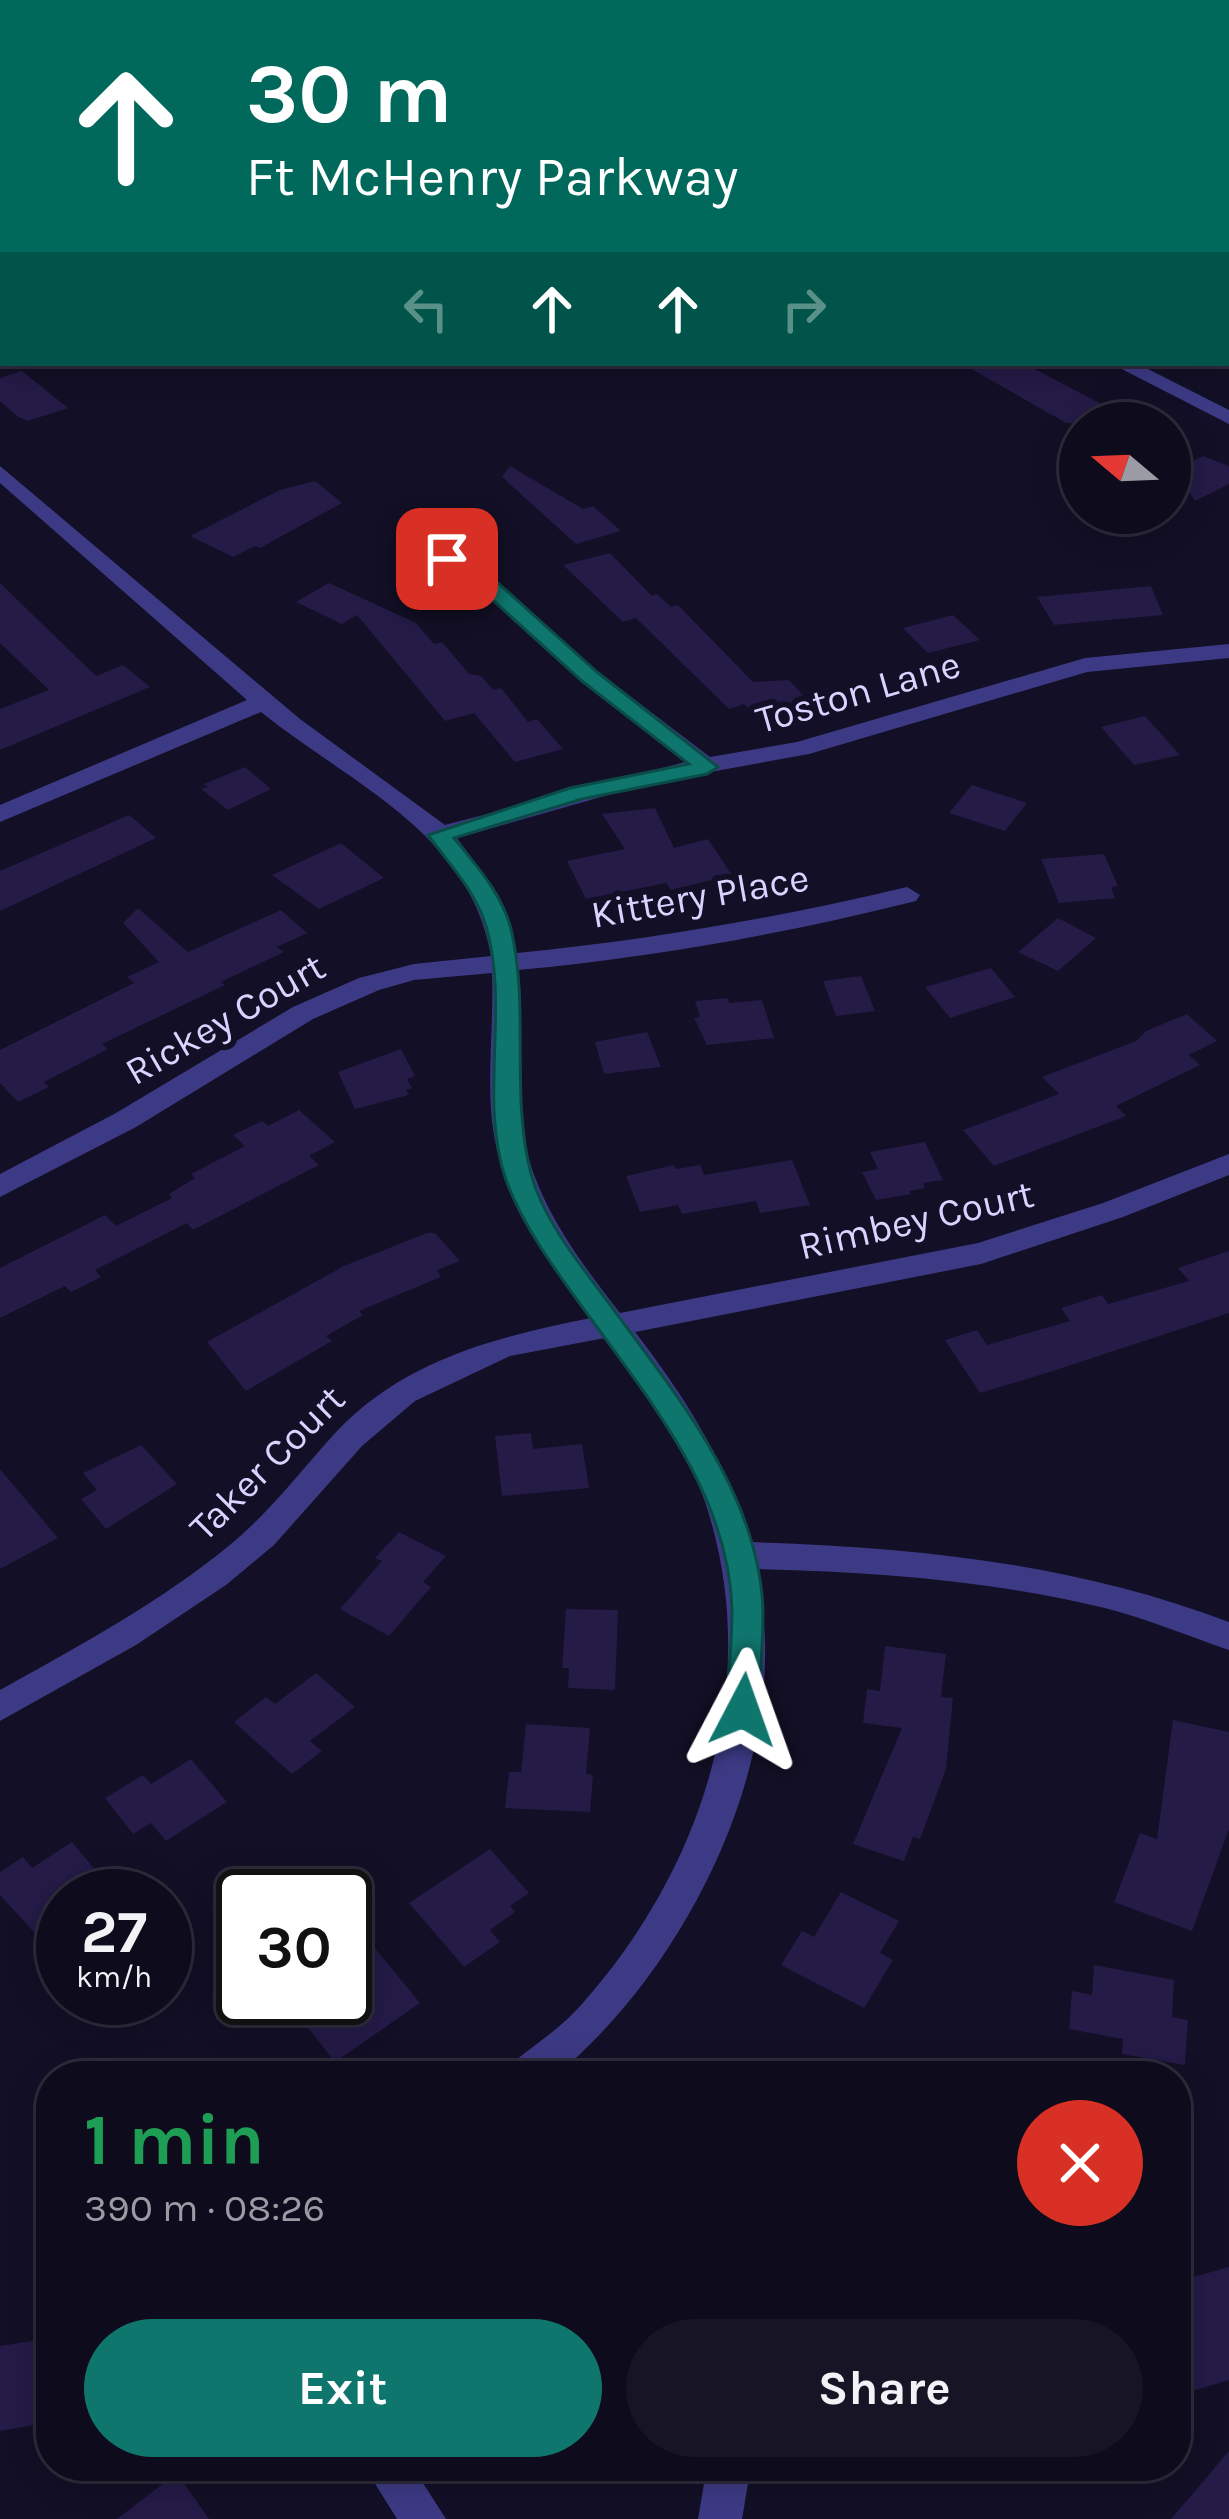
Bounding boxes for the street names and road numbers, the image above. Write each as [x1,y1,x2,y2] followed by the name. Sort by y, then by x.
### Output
[751,641,965,743] street label: Toston Lane
[588,854,812,938] street label: Kittery Place
[117,943,333,1095] street label: Rickey Court
[794,1171,1038,1269] street label: Rimbey Court
[180,1376,354,1550] street label: Taker Court

